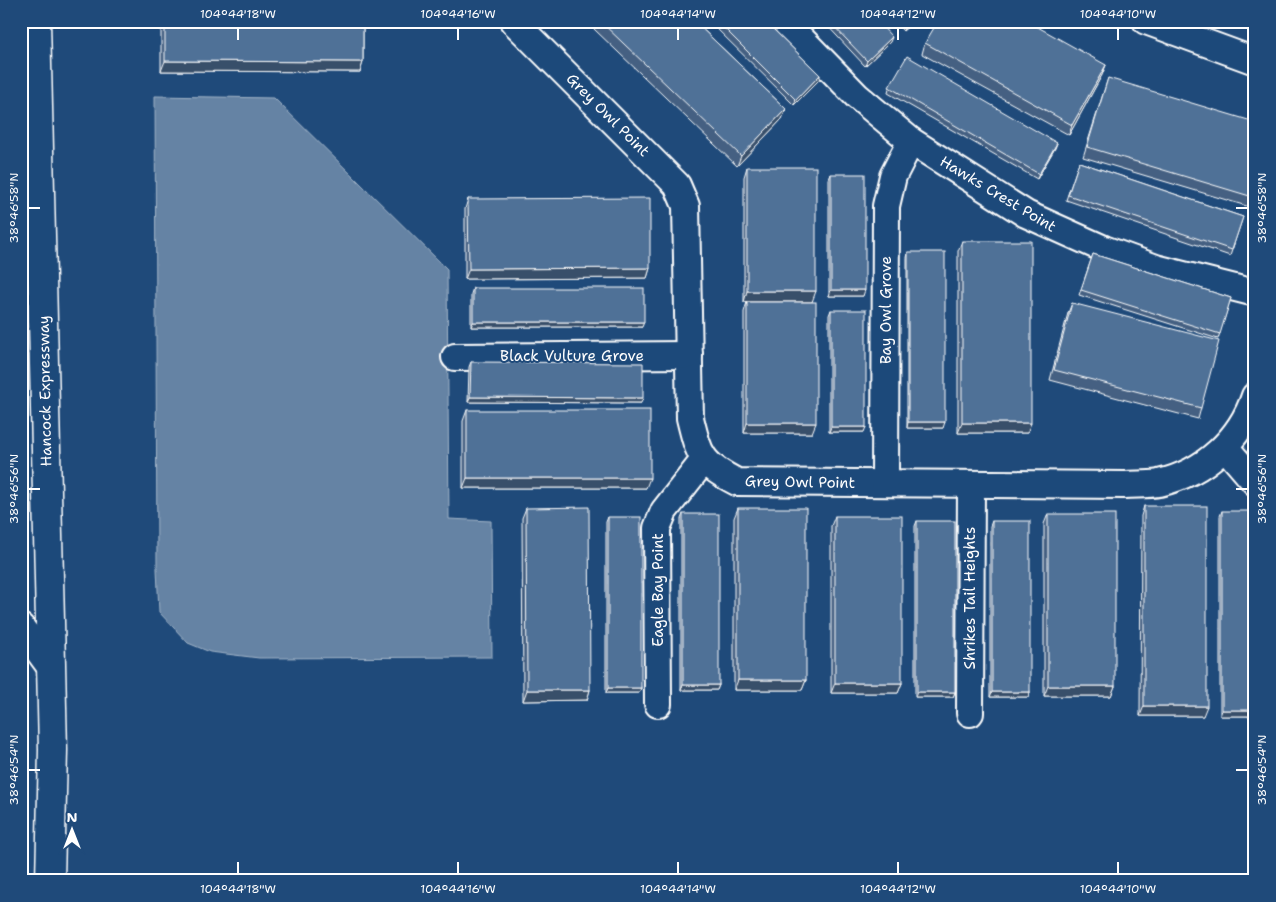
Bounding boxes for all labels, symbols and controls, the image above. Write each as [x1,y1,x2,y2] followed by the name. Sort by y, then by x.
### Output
[200,6,276,22] text: 104°44'18"W
[420,6,496,22] text: 104°44'16"W
[640,6,716,22] text: 104°44'14"W
[860,6,936,22] text: 104°44'12"W
[1080,6,1156,22] text: 104°44'10"W
[562,69,654,161] street label: Grey Owl Point
[936,151,1060,237] street label: Hawks Crest Point
[6,173,22,243] text: 38°46'58"N
[1254,173,1270,243] text: 38°46'58"N
[876,256,896,364] street label: Bay Owl Grove
[34,315,56,467] street label: Hancock Expressway
[500,346,644,366] street label: Black Vulture Grove
[6,454,22,524] text: 38°46'56"N
[1254,454,1270,524] text: 38°46'56"N
[745,471,855,493] street label: Grey Owl Point
[960,527,980,669] street label: Shrikes Tail Heights
[648,533,668,647] street label: Eagle Bay Point
[6,735,22,805] text: 38°46'54"N
[1254,735,1270,805] text: 38°46'54"N
[48,804,98,854] north arrow
[66,808,78,826] text: N
[200,881,276,897] text: 104°44'18"W
[420,881,496,897] text: 104°44'16"W
[640,881,716,897] text: 104°44'14"W
[860,881,936,897] text: 104°44'12"W
[1080,881,1156,897] text: 104°44'10"W

